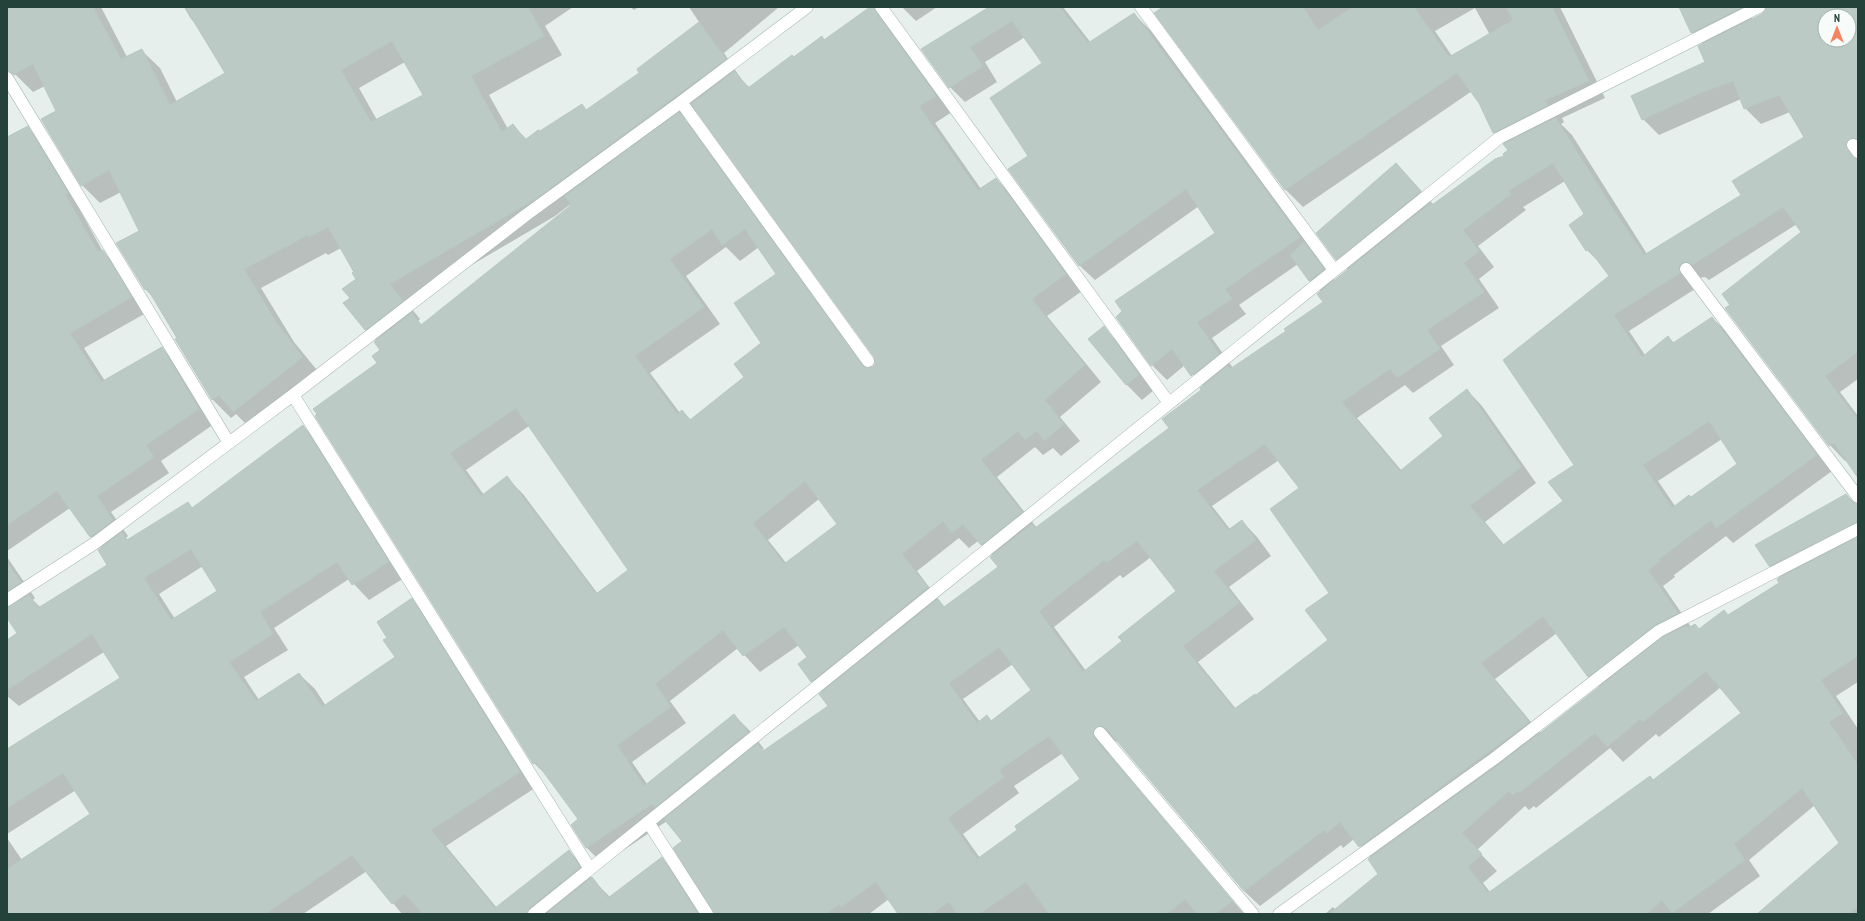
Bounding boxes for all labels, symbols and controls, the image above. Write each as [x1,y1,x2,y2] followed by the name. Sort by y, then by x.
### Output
[1817,8,1857,48] north arrow
[1834,11,1840,25] text: N

